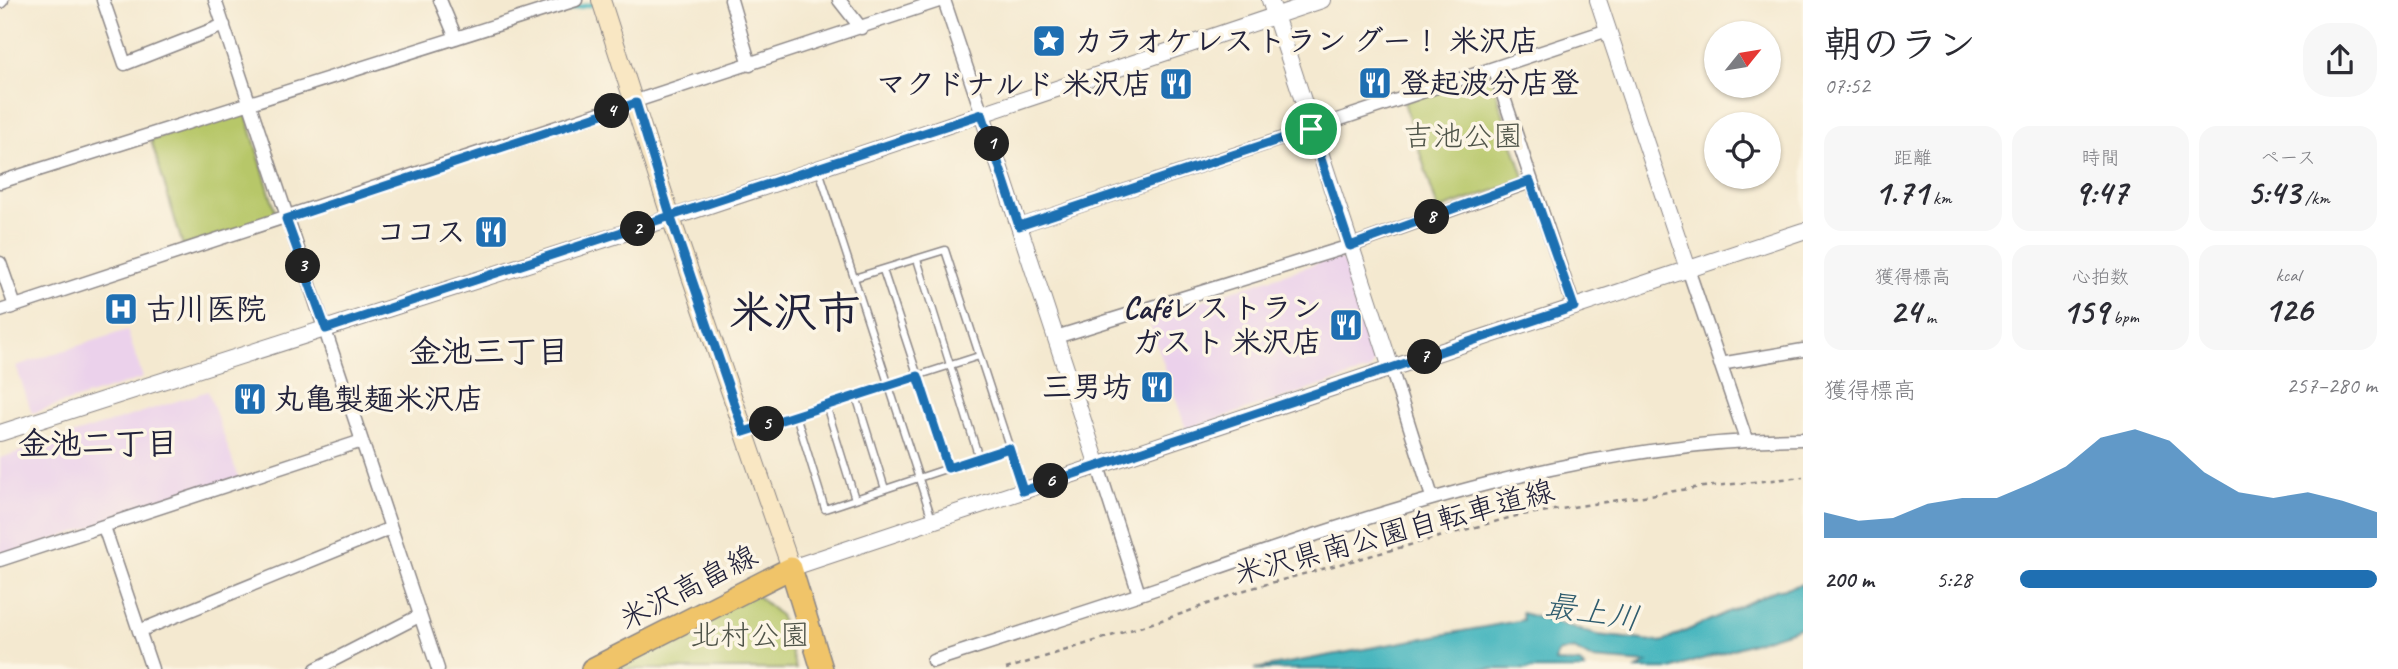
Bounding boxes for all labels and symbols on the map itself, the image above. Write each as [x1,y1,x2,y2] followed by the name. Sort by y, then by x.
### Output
[1704,21,1782,98] north arrow
[1030,22,1068,60] place icon: カラオケレストラン グー！ 米沢店
[1074,22,1539,60] place label: カラオケレストラン グー！ 米沢店
[1356,64,1394,102] restaurant icon: 登起波分店登
[1400,64,1580,102] place label: 登起波分店登
[876,65,1152,103] place label: マクドナルド 米沢店
[1157,65,1195,103] restaurant icon: マクドナルド 米沢店
[594,94,630,128] pin: 4
[1281,99,1341,159] pin
[1403,117,1523,155] park label: 吉池公園
[974,127,1010,162] pin: 1
[1414,200,1450,234] pin: 8
[620,212,656,246] pin: 2
[376,213,466,251] place label: ココス
[472,213,510,251] restaurant icon: ココス
[286,248,320,284] pin: 3
[729,285,861,340] district label: 米沢市
[1123,289,1322,361] place label: Caféレストラン ガスト 米沢店
[102,290,140,328] hospital icon: 古川医院
[146,290,266,328] place label: 古川医院
[1327,306,1365,344] restaurant icon: Caféレストラン ガスト 米沢店
[409,331,569,372] district label: 金池三丁目
[1408,340,1442,374] pin: 7
[1042,368,1132,406] place label: 三男坊
[1138,368,1176,406] restaurant icon: 三男坊
[231,380,269,418] restaurant icon: 丸亀製麺米沢店
[274,380,484,418] place label: 丸亀製麺米沢店
[750,406,784,442] pin: 5
[18,423,178,464] district label: 金池二丁目
[1034,463,1068,498] pin: 6
[1230,471,1558,593] street label: 米沢県南公園自転車道線
[613,536,763,638] street label: 米沢高畠線
[1541,584,1643,640] water label: 最上川
[690,616,810,654] park label: 北村公園

